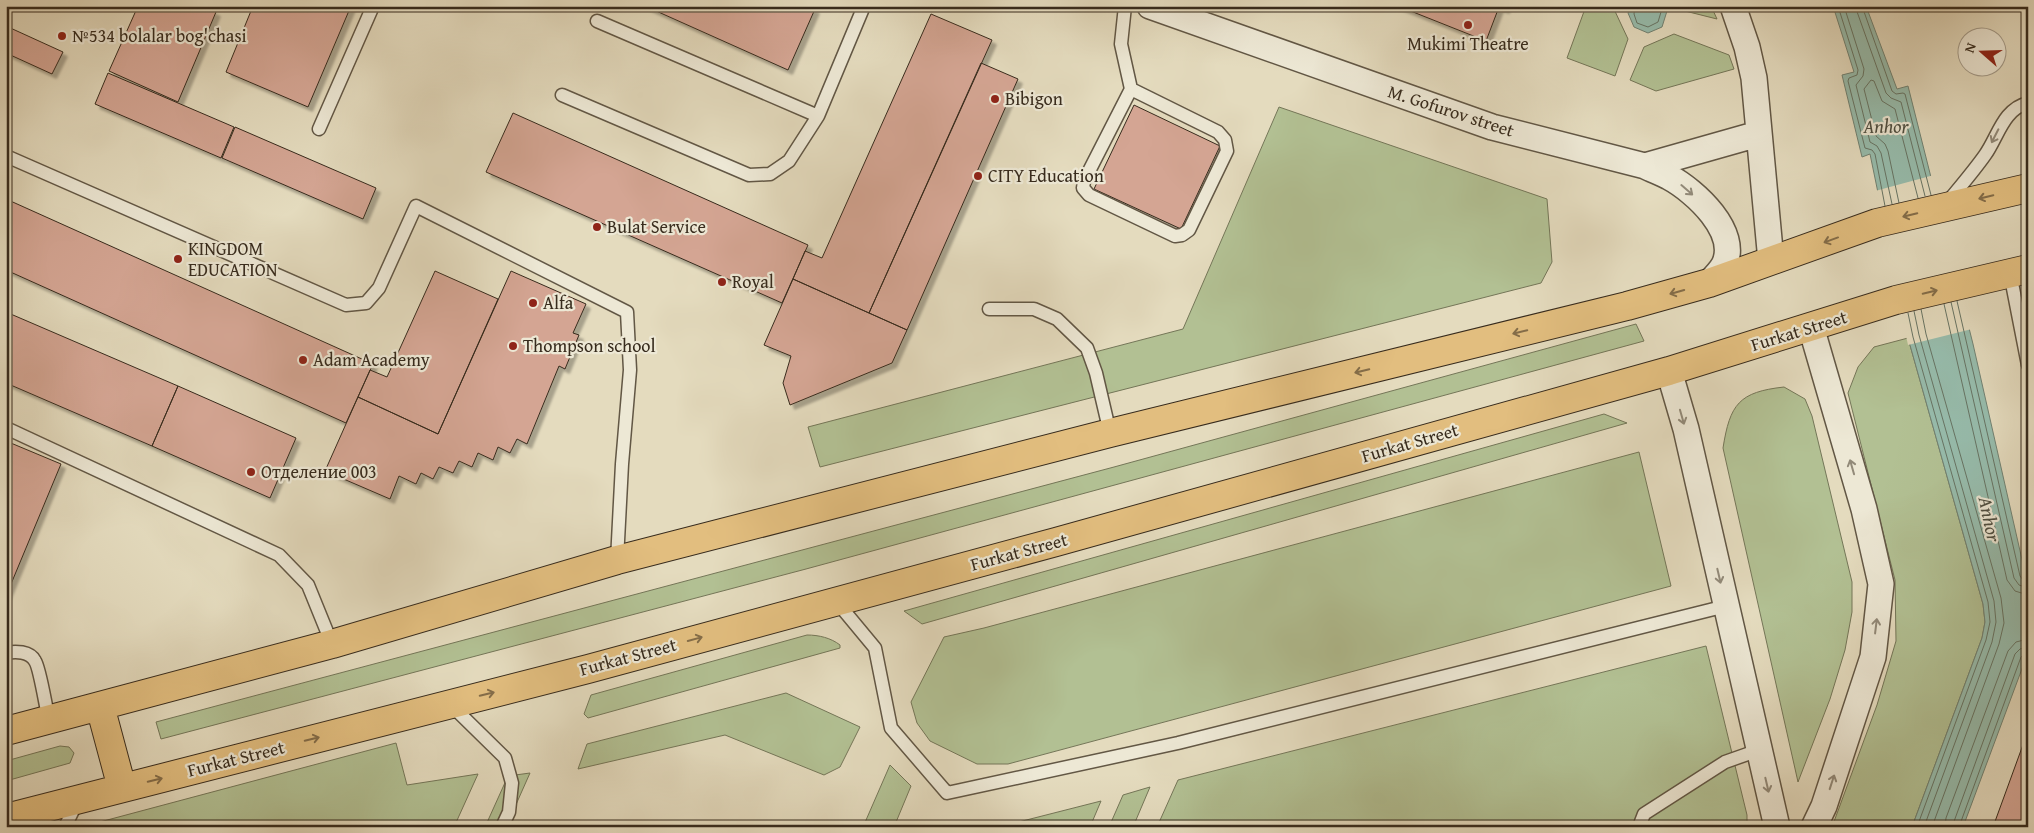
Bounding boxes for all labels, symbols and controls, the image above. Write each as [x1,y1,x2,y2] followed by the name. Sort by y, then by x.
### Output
[1462,19,1474,31] marker: Mukimi Theatre
[72,22,247,49] place label: №534 bolalar bog'chasi
[1956,28,2006,78] north arrow
[56,30,68,42] marker: №534 bolalar bog'chasi
[1407,30,1529,57] place label: Mukimi Theatre
[1959,39,1981,55] text: N
[1385,77,1518,144] street label: M. Gofurov street
[1005,85,1063,112] place label: Bibigon
[989,93,1001,105] marker: Bibigon
[1862,112,1910,140] water label: Anhor
[1990,129,2000,144] one-way arrow
[988,162,1104,189] place label: CITY Education
[972,170,984,182] marker: CITY Education
[1680,184,1693,195] one-way arrow
[1978,193,1994,202] one-way arrow
[1903,211,1919,220] one-way arrow
[607,213,706,240] place label: Bulat Service
[591,221,603,233] marker: Bulat Service
[188,235,278,283] place label: KINGDOM EDUCATION
[1824,236,1839,245] one-way arrow
[172,253,184,265] marker: KINGDOM EDUCATION
[732,268,774,295] place label: Royal
[716,276,728,288] marker: Royal
[1670,287,1686,297] one-way arrow
[1922,287,1938,296] one-way arrow
[543,289,574,316] place label: Alfa
[527,297,539,309] marker: Alfa
[1747,303,1851,358] street label: Furkat Street
[1512,328,1528,337] one-way arrow
[523,332,656,359] place label: Thompson school
[507,340,519,352] marker: Thompson school
[313,346,430,373] place label: Adam Academy
[297,354,309,366] marker: Adam Academy
[1355,367,1371,376] one-way arrow
[1678,409,1688,425] one-way arrow
[1358,416,1462,469] street label: Furkat Street
[261,458,377,485] place label: Отделение 003
[1846,460,1856,476] one-way arrow
[245,466,257,478] marker: Отделение 003
[1971,493,2009,545] water label: Anhor
[967,525,1071,577] street label: Furkat Street
[1715,567,1725,583] one-way arrow
[1871,618,1881,634] one-way arrow
[576,630,680,682] street label: Furkat Street
[686,634,702,644] one-way arrow
[478,689,494,698] one-way arrow
[184,733,288,784] street label: Furkat Street
[304,734,320,743] one-way arrow
[147,774,163,784] one-way arrow
[1828,774,1837,790] one-way arrow
[1763,777,1772,793] one-way arrow

